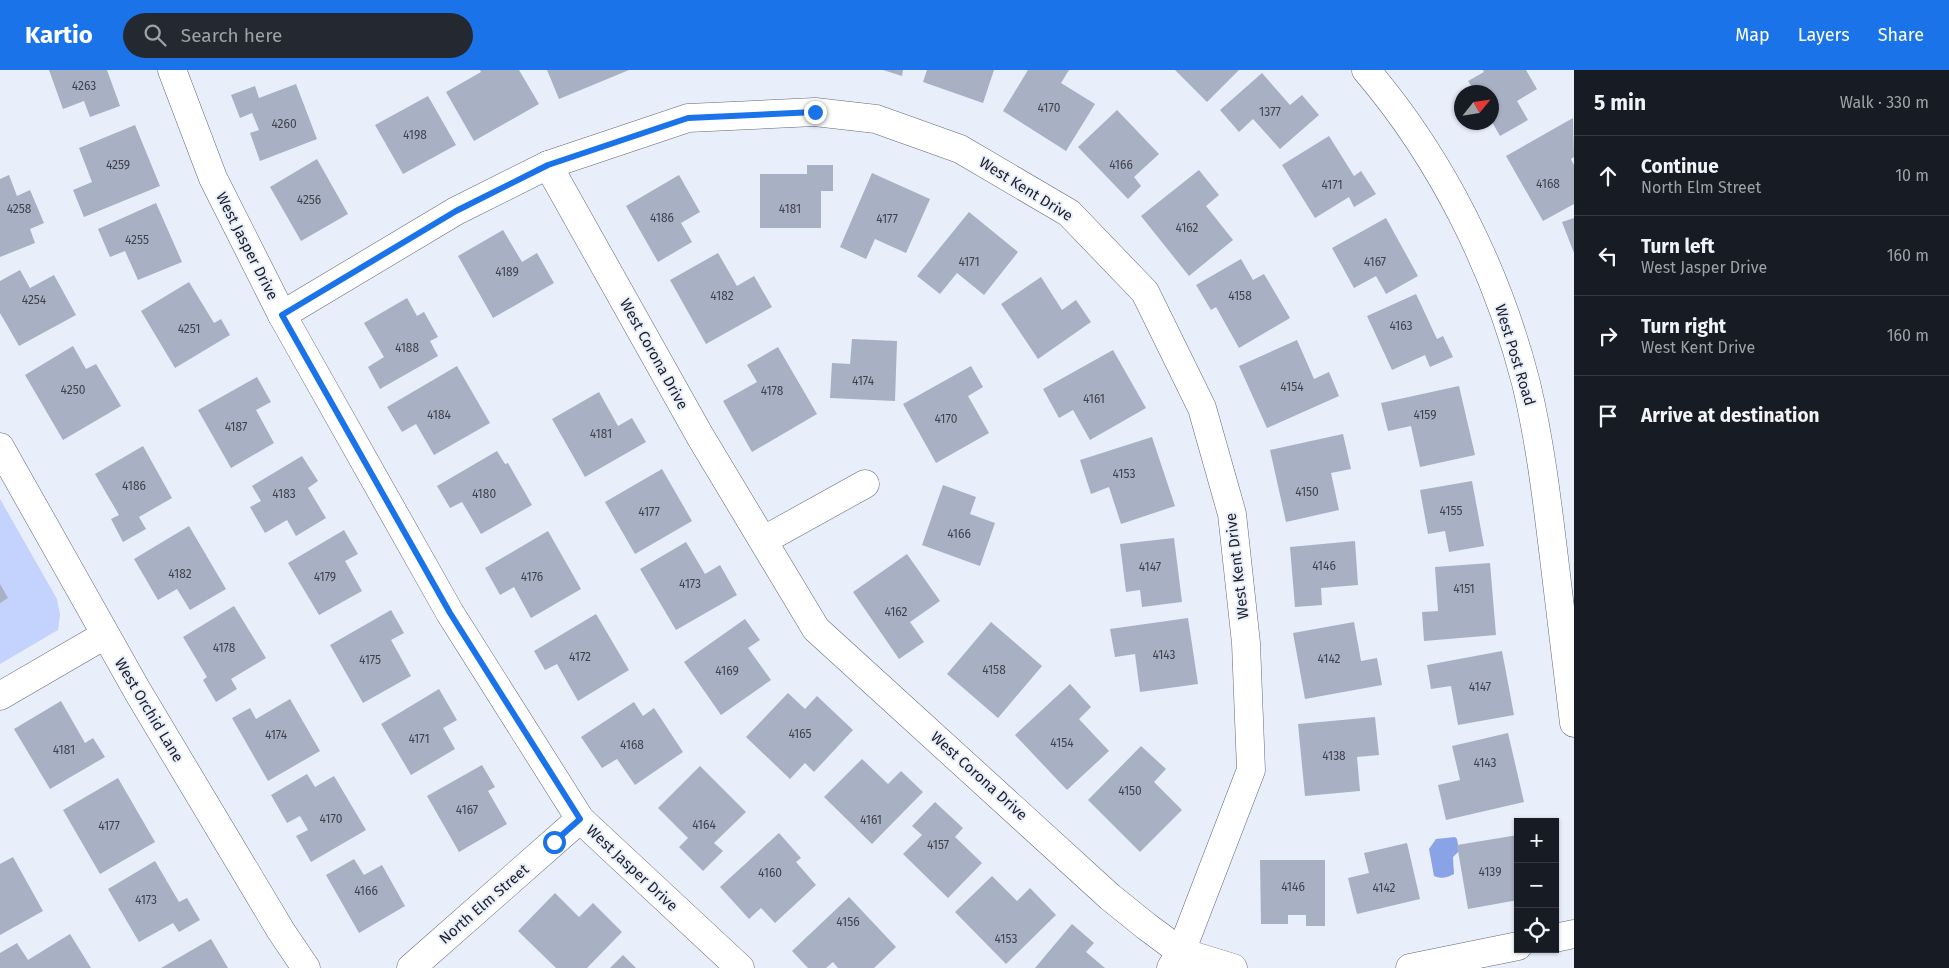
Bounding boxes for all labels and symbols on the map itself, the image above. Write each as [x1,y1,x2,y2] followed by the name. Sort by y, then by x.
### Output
[72,79,96,93] house number: 4263
[1454,85,1499,130] north arrow
[804,101,827,124] route end
[1038,101,1061,115] house number: 4170
[1259,105,1281,119] house number: 1377
[271,117,297,131] house number: 4260
[403,128,427,142] house number: 4198
[976,153,1076,225] street label: West Kent Drive
[106,158,130,172] house number: 4259
[1109,158,1133,172] house number: 4166
[1536,177,1560,191] house number: 4168
[1321,178,1343,192] house number: 4171
[212,189,282,303] street label: West Jasper Drive
[297,193,321,207] house number: 4256
[7,202,32,216] house number: 4258
[779,202,801,216] house number: 4181
[650,211,674,225] house number: 4186
[876,212,898,226] house number: 4177
[1175,221,1199,235] house number: 4162
[125,233,149,247] house number: 4255
[958,255,980,269] house number: 4171
[1364,255,1386,269] house number: 4167
[495,265,519,279] house number: 4189
[710,289,734,303] house number: 4182
[1228,289,1252,303] house number: 4158
[22,293,47,307] house number: 4254
[616,295,692,413] street label: West Corona Drive
[1491,302,1539,408] street label: West Post Road
[1389,319,1413,333] house number: 4163
[178,322,200,336] house number: 4251
[395,341,419,355] house number: 4188
[852,374,875,388] house number: 4174
[1280,380,1304,394] house number: 4154
[61,383,86,397] house number: 4250
[761,384,784,398] house number: 4178
[1083,392,1105,406] house number: 4161
[427,408,452,422] house number: 4184
[1413,408,1437,422] house number: 4159
[935,412,958,426] house number: 4170
[225,420,247,434] house number: 4187
[590,427,612,441] house number: 4181
[1113,467,1135,481] house number: 4153
[122,479,146,493] house number: 4186
[1295,485,1319,499] house number: 4150
[272,487,296,501] house number: 4183
[472,487,496,501] house number: 4180
[1440,504,1462,518] house number: 4155
[638,505,660,519] house number: 4177
[1222,512,1252,620] street label: West Kent Drive
[947,527,971,541] house number: 4166
[1312,559,1336,573] house number: 4146
[1139,560,1161,574] house number: 4147
[168,567,192,581] house number: 4182
[314,570,336,584] house number: 4179
[521,570,543,584] house number: 4176
[679,577,701,591] house number: 4173
[1453,582,1475,596] house number: 4151
[884,605,908,619] house number: 4162
[213,641,236,655] house number: 4178
[1152,648,1176,662] house number: 4143
[569,650,591,664] house number: 4172
[1318,652,1341,666] house number: 4142
[359,653,381,667] house number: 4175
[111,655,187,765] street label: West Orchid Lane
[982,663,1006,677] house number: 4158
[715,664,739,678] house number: 4169
[1469,680,1491,694] house number: 4147
[788,727,812,741] house number: 4165
[265,728,288,742] house number: 4174
[927,728,1031,824] street label: West Corona Drive
[408,732,430,746] house number: 4171
[1050,736,1074,750] house number: 4154
[620,738,644,752] house number: 4168
[53,743,75,757] house number: 4181
[1322,749,1346,763] house number: 4138
[1473,756,1497,770] house number: 4143
[1118,784,1142,798] house number: 4150
[456,803,478,817] house number: 4167
[320,812,343,826] house number: 4170
[860,813,882,827] house number: 4161
[692,818,716,832] house number: 4164
[98,819,120,833] house number: 4177
[583,821,681,915] street label: West Jasper Drive
[543,831,566,854] route start
[927,838,949,852] house number: 4157
[436,860,533,948] street label: North Elm Street
[1478,865,1502,879] house number: 4139
[758,866,782,880] house number: 4160
[1281,880,1305,894] house number: 4146
[1373,881,1396,895] house number: 4142
[354,884,378,898] house number: 4166
[135,893,157,907] house number: 4173
[836,915,860,929] house number: 4156
[995,932,1017,946] house number: 4153

